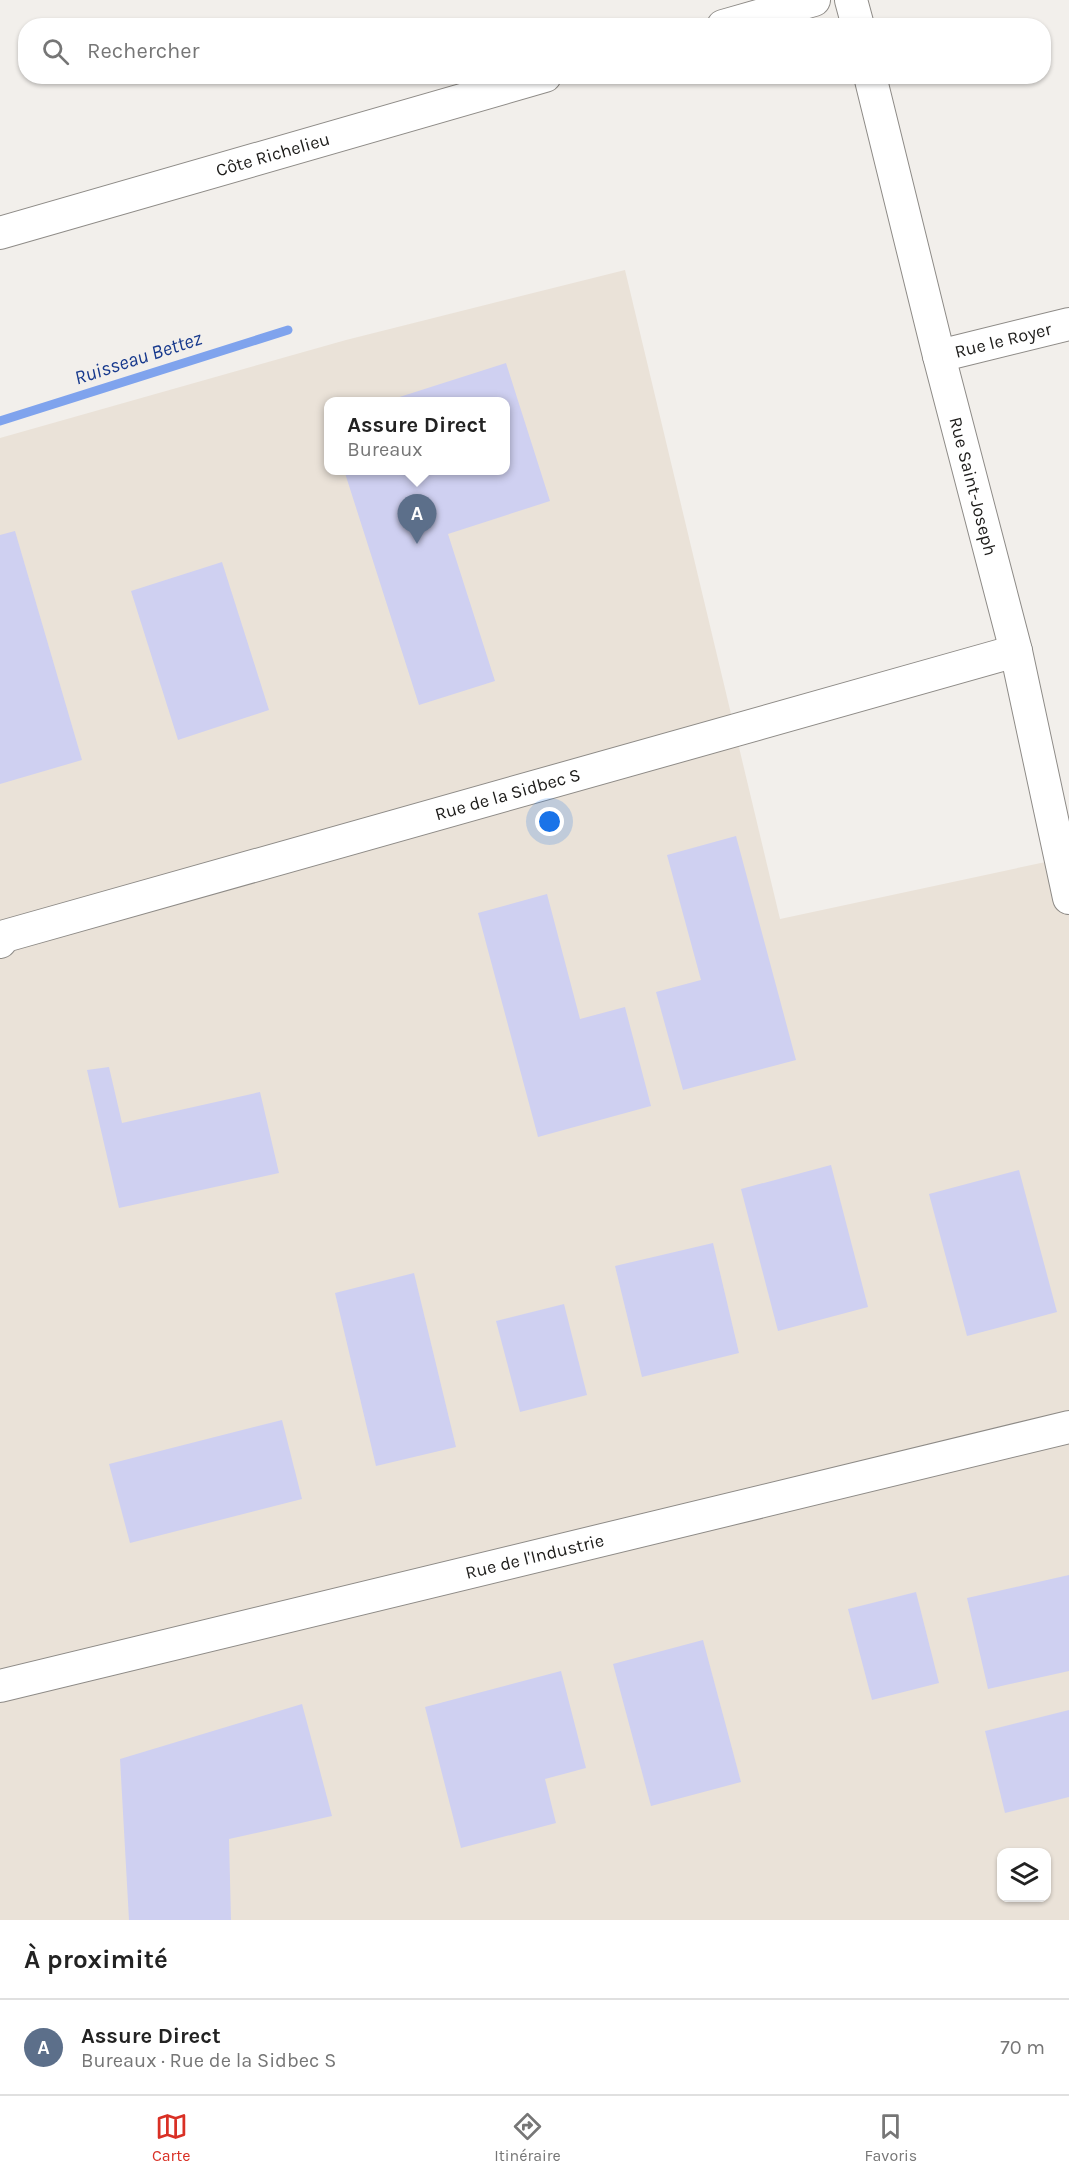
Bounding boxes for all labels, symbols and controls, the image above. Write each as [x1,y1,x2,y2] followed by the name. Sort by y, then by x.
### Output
[18,18,1051,84] search box
[39,35,72,68] icon: search
[87,38,200,64] text: Rechercher
[213,128,332,181] street label: Côte Richelieu
[952,318,1054,363] street label: Rue le Royer
[71,326,205,389] water label: Ruisseau Bettez
[324,397,510,475] popup
[347,412,487,438] text: Assure Direct
[944,414,1002,558] street label: Rue Saint-Joseph
[347,438,423,461] text: Bureaux
[398,494,436,544] pin: A
[432,763,583,825] street label: Rue de la Sidbec S
[535,807,564,836] your location
[463,1529,606,1584] street label: Rue de l'Industrie
[997,1848,1051,1902] map controls
[997,1848,1051,1902] button: layers
[24,1944,168,1975] text: À proximité
[81,2023,221,2049] text: Assure Direct
[37,2036,50,2059] text: A
[1000,2036,1045,2059] text: 70 m
[81,2049,336,2072] text: Bureaux · Rue de la Sidbec S
[152,2110,191,2165] tab: Carte
[494,2110,561,2165] tab: Itinéraire
[865,2110,917,2165] tab: Favoris

